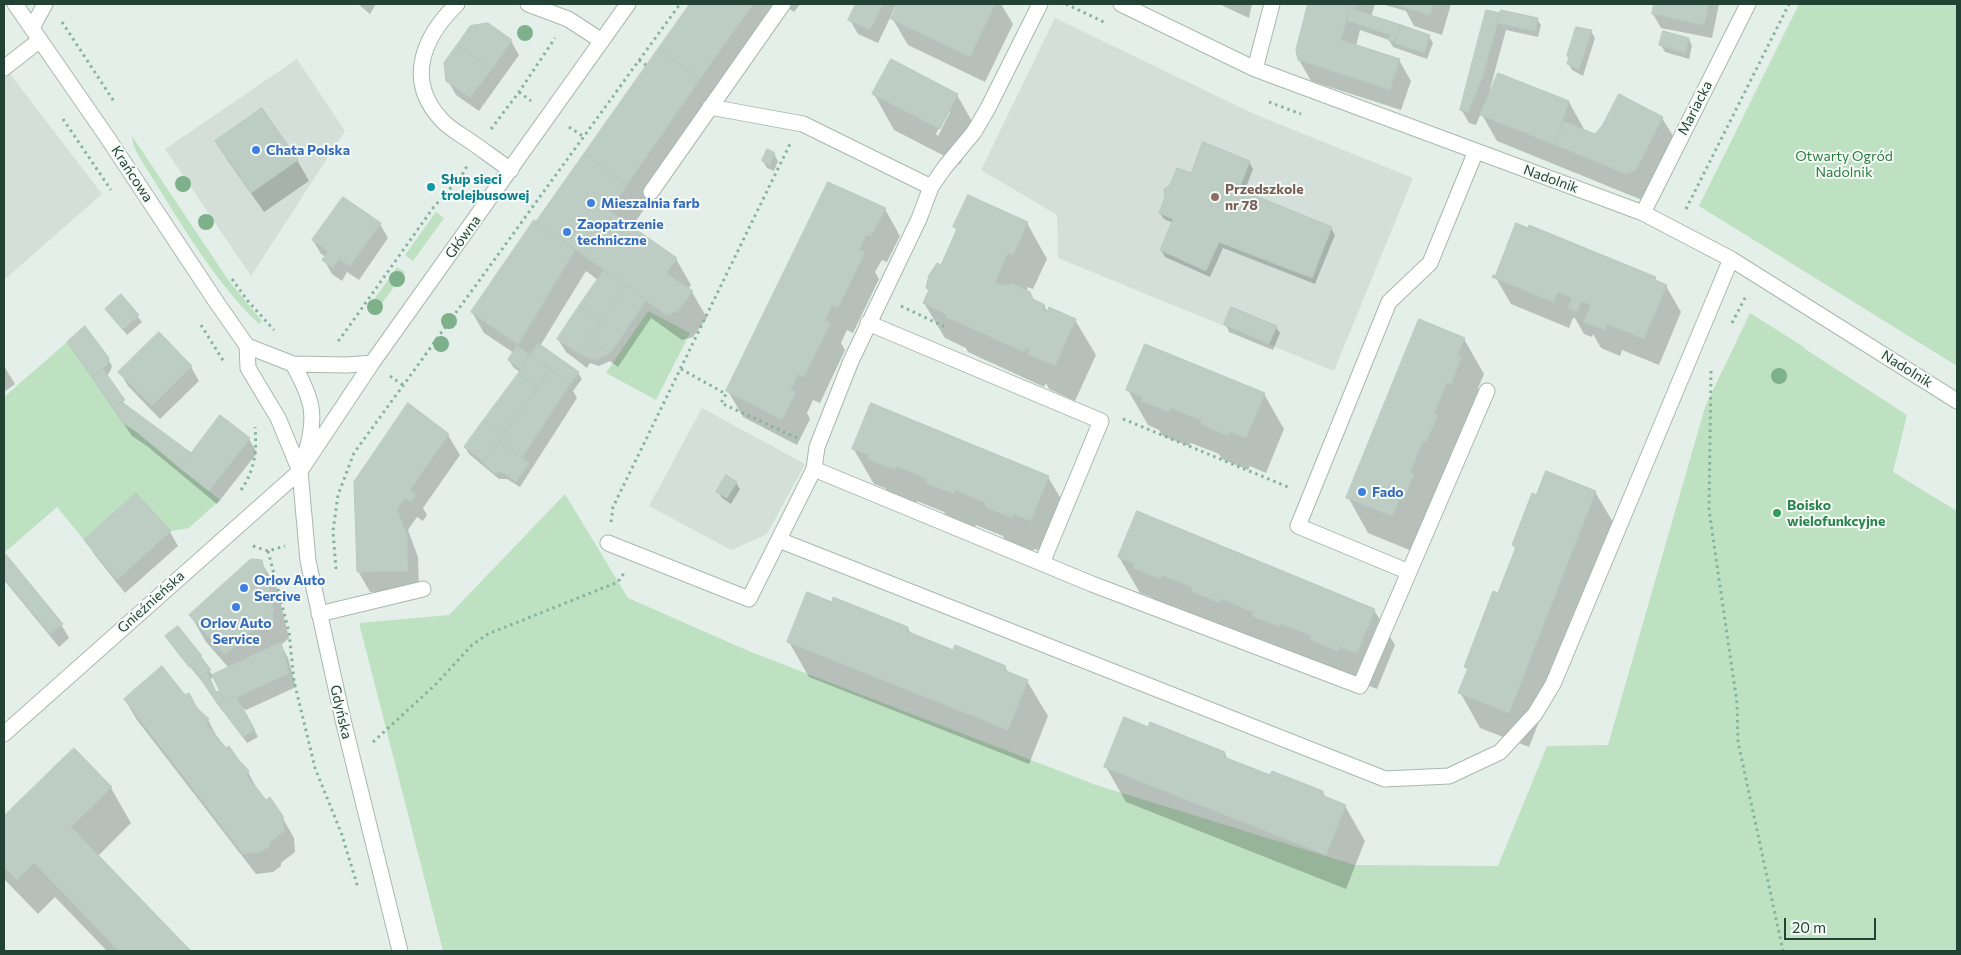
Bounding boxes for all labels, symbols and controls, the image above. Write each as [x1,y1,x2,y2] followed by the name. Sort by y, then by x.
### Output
[1674,78,1716,138] street label: Mariacka
[266,142,350,158] place label: Chata Polska
[108,143,156,205] street label: Krańcowa
[250,144,262,156] marker: Chata Polska
[1795,148,1893,180] park label: Otwarty Ogród Nadolnik
[1521,161,1581,197] street label: Nadolnik
[441,171,529,203] place label: Słup sieci trolejbusowej
[425,181,437,193] marker: Słup sieci trolejbusowej
[1225,181,1304,213] place label: Przedszkole nr 78
[1209,191,1221,203] marker: Przedszkole nr 78
[601,195,700,211] place label: Mieszalnia farb
[585,197,597,209] marker: Mieszalnia farb
[442,212,484,262] street label: Główna
[577,216,664,248] place label: Zaopatrzenie techniczne
[561,226,573,238] marker: Zaopatrzenie techniczne
[1878,347,1936,391] street label: Nadolnik
[1372,484,1404,500] place label: Fado
[1356,486,1368,498] marker: Fado
[1787,497,1885,530] place label: Boisko wielofunkcyjne
[1771,507,1783,519] marker: Boisko wielofunkcyjne
[114,567,188,637] street label: Gnieźnieńska
[254,572,325,604] place label: Orlov Auto Sercive
[238,582,250,594] marker: Orlov Auto Sercive
[230,601,242,613] marker: Orlov Auto Service
[200,615,272,648] place label: Orlov Auto Service
[327,683,355,741] street label: Gdyńska
[1786,908,1878,940] scale bar
[1792,918,1826,936] text: 20 m

